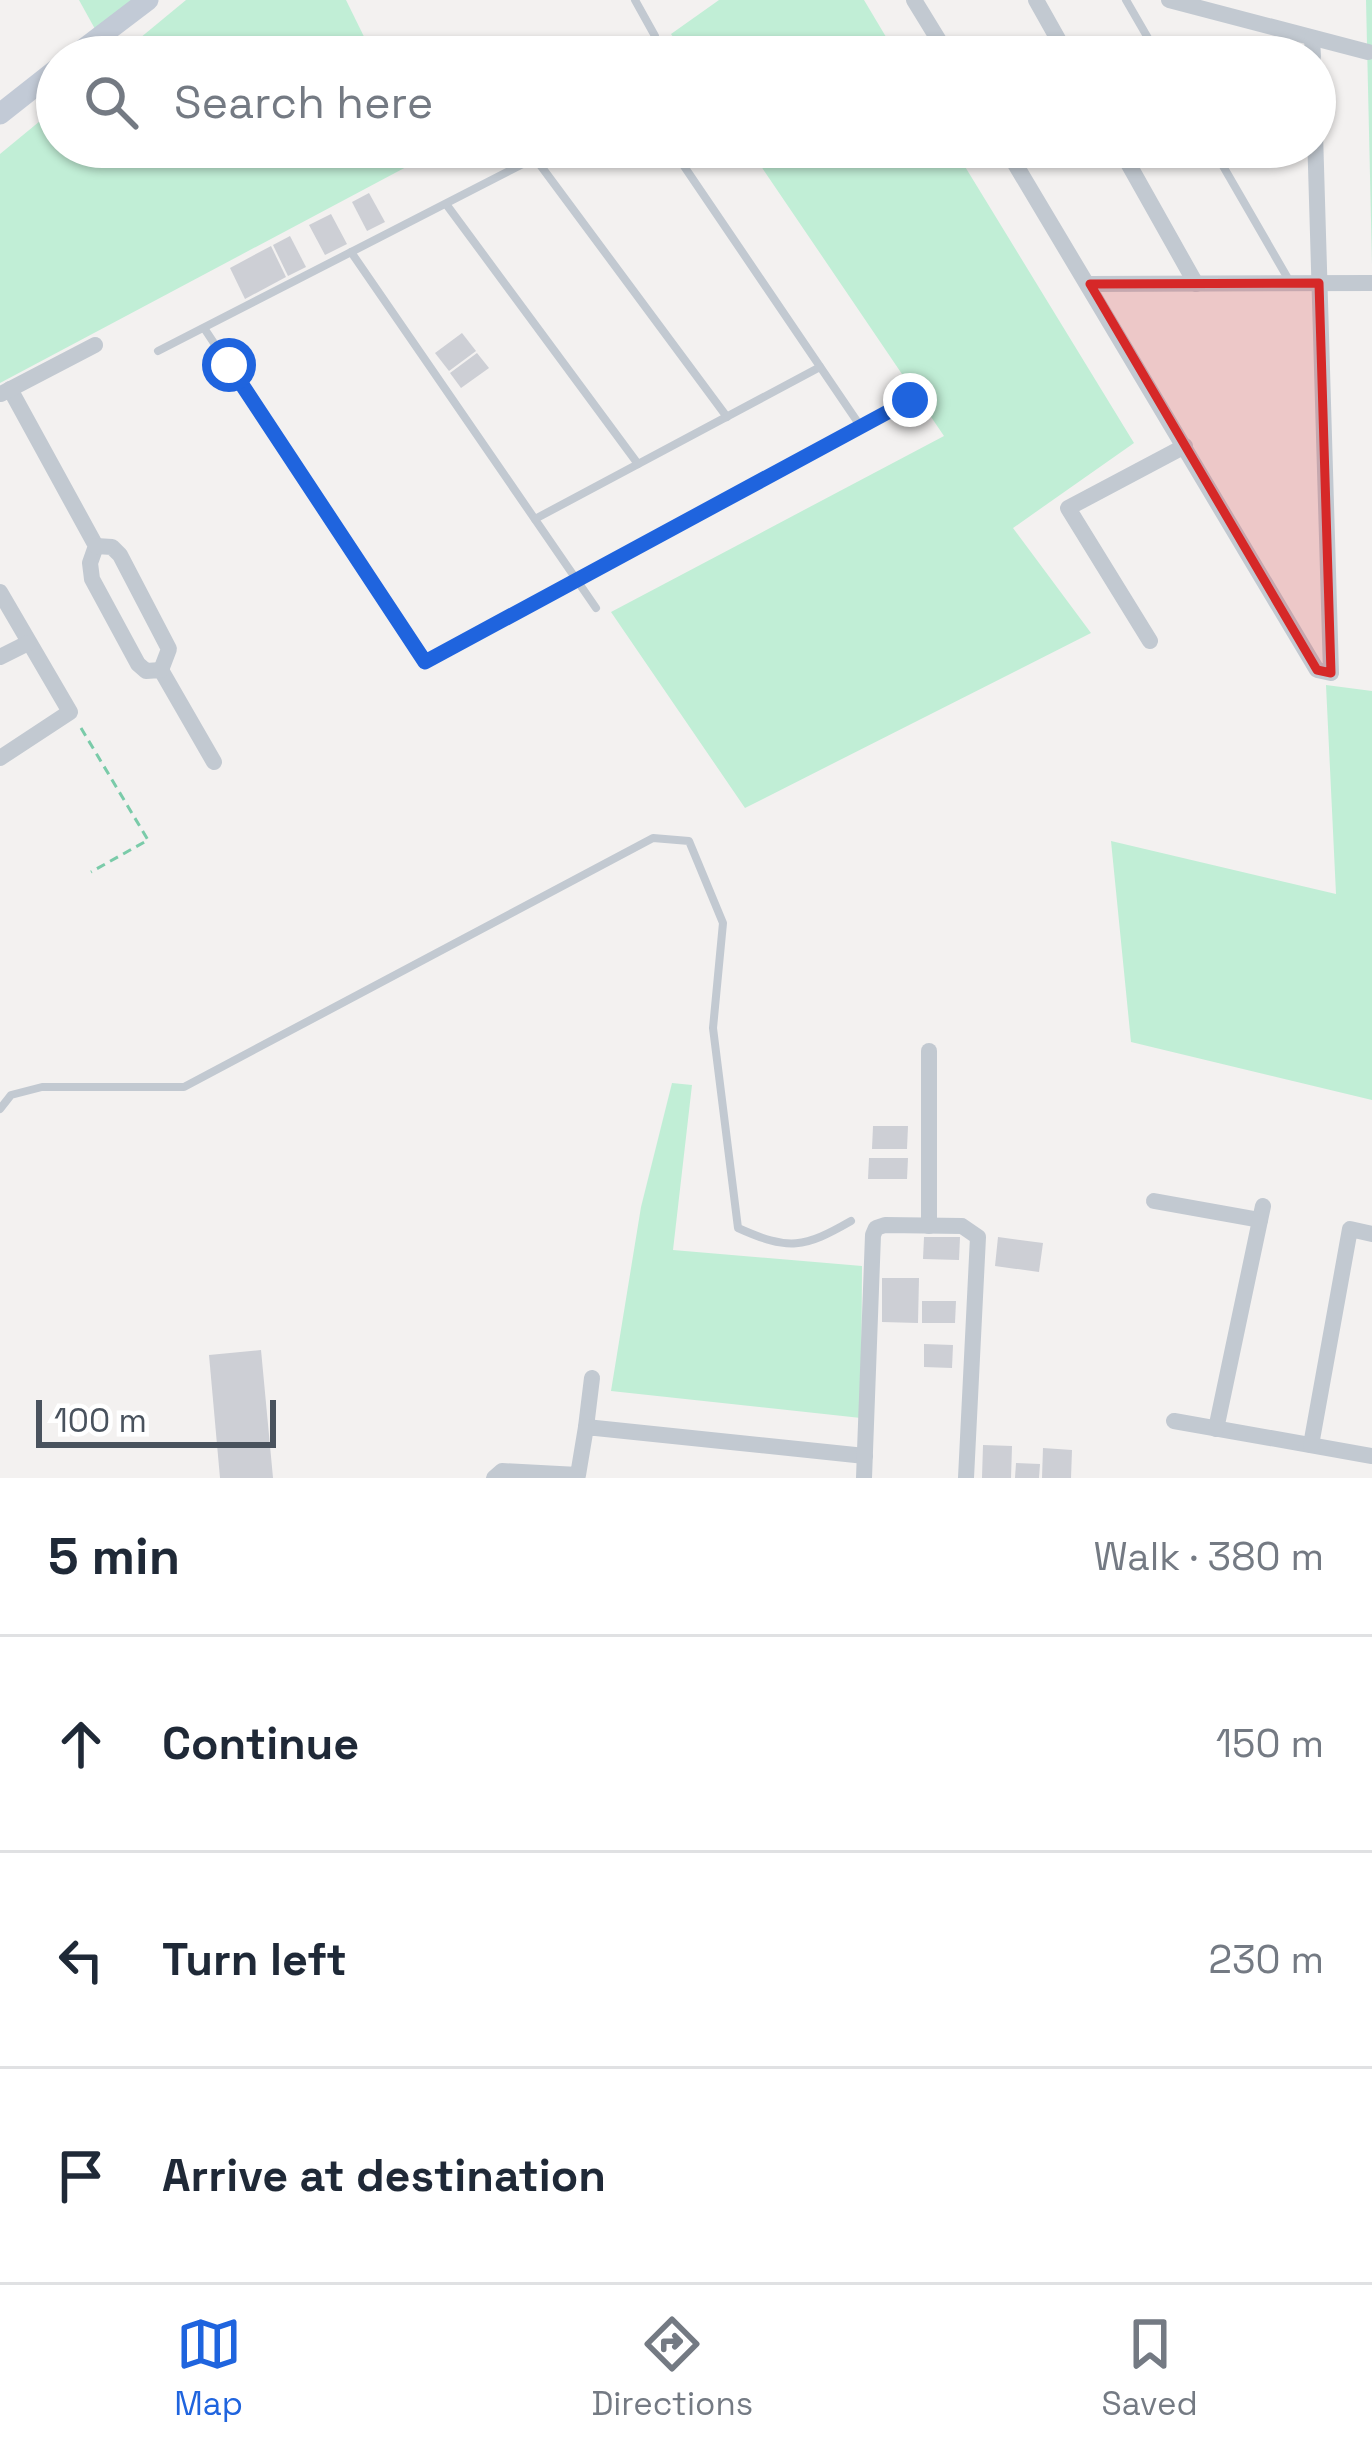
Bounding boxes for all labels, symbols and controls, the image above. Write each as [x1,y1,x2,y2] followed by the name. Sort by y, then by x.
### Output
[36,36,1336,168] search box
[78,69,144,135] icon: search
[174,74,433,131] text: Search here
[202,338,256,392] route start
[883,373,937,427] route end
[36,1394,276,1447] scale bar
[54,1400,147,1442] text: 100 m
[48,1524,180,1589] text: 5 min
[1094,1532,1324,1581] text: Walk · 380 m
[48,1711,114,1777] icon: ahead
[162,1715,359,1772] text: Continue
[1216,1719,1324,1768] text: 150 m
[48,1927,114,1993] icon: left
[162,1931,347,1988] text: Turn left
[1209,1935,1324,1984] text: 230 m
[48,2143,114,2209] icon: arrive
[162,2147,606,2204] text: Arrive at destination
[174,2311,243,2425] tab: Map
[591,2311,753,2425] tab: Directions
[1102,2311,1198,2425] tab: Saved

